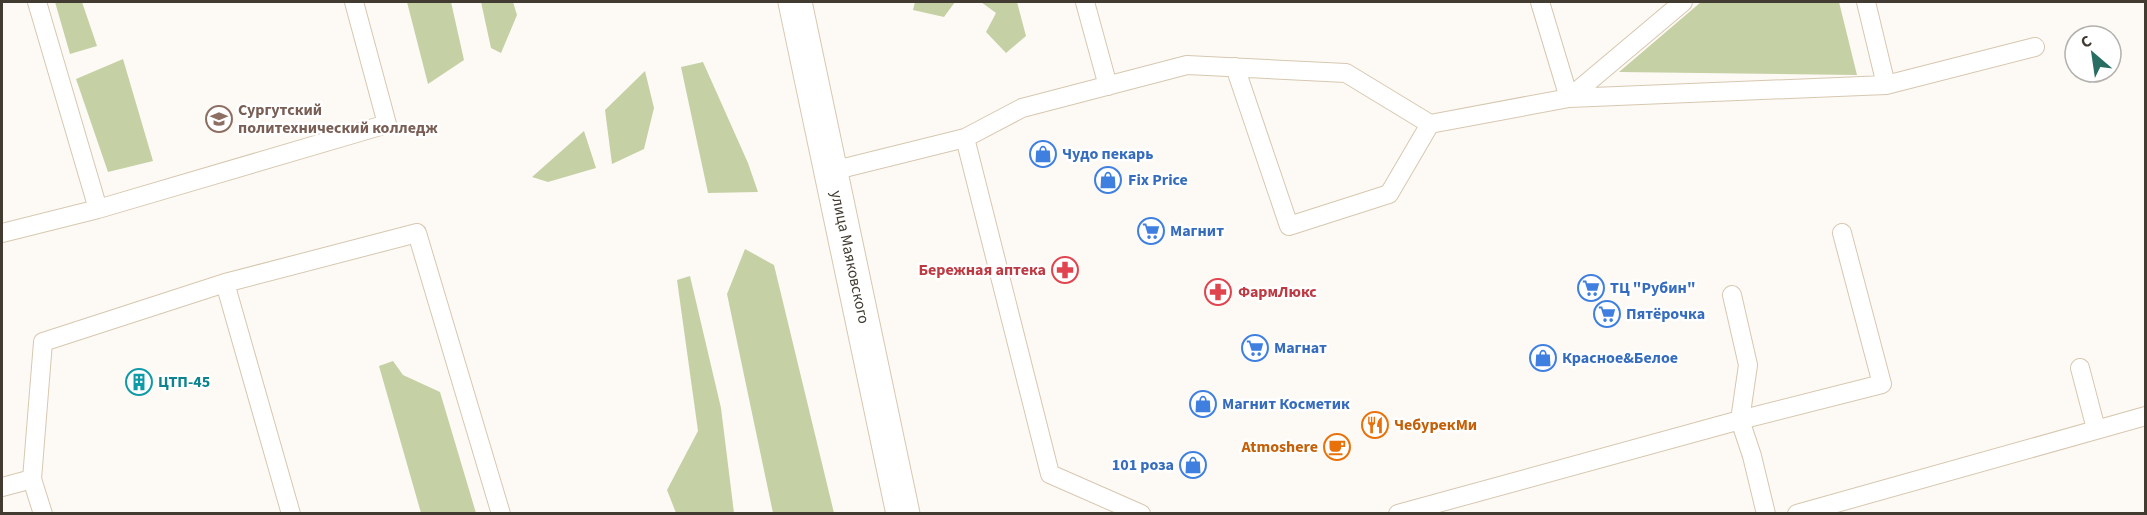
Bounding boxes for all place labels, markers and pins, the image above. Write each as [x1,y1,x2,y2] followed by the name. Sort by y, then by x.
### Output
[238,99,438,139] place label: Сургутский политехнический колледж
[204,104,234,134] school or university icon: Сургутский политехнический колледж
[1028,139,1058,169] shop icon: Чудо пекарь
[1062,143,1154,165] place label: Чудо пекарь
[1093,165,1123,195] shop icon: Fix Price
[1128,169,1188,191] place label: Fix Price
[1136,216,1166,246] supermarket icon: Магнит
[1170,220,1224,242] place label: Магнит
[1050,255,1080,285] pharmacy icon: Бережная аптека
[918,259,1046,281] place label: Бережная аптека
[1576,273,1606,303] supermarket icon: ТЦ "Рубин"
[1203,277,1233,307] pharmacy icon: ФармЛюкс
[1610,277,1695,299] place label: ТЦ "Рубин"
[1238,281,1317,303] place label: ФармЛюкс
[1592,299,1622,329] supermarket icon: Пятёрочка
[1626,303,1705,325] place label: Пятёрочка
[1240,333,1270,363] supermarket icon: Магнат
[1274,337,1327,359] place label: Магнат
[1528,343,1558,373] shop icon: Красное&Белое
[1562,347,1678,369] place label: Красное&Белое
[124,367,154,397] building icon: ЦТП-45
[158,371,210,393] place label: ЦТП-45
[1188,389,1218,419] shop icon: Магнит Косметик
[1222,393,1350,415] place label: Магнит Косметик
[1360,410,1390,440] restaurant icon: ЧебурекМи
[1394,414,1477,436] place label: ЧебурекМи
[1322,432,1352,462] cafe icon: Atmoshere
[1240,436,1318,458] place label: Atmoshere
[1178,450,1208,480] shop icon: 101 роза
[1112,454,1174,476] place label: 101 роза

